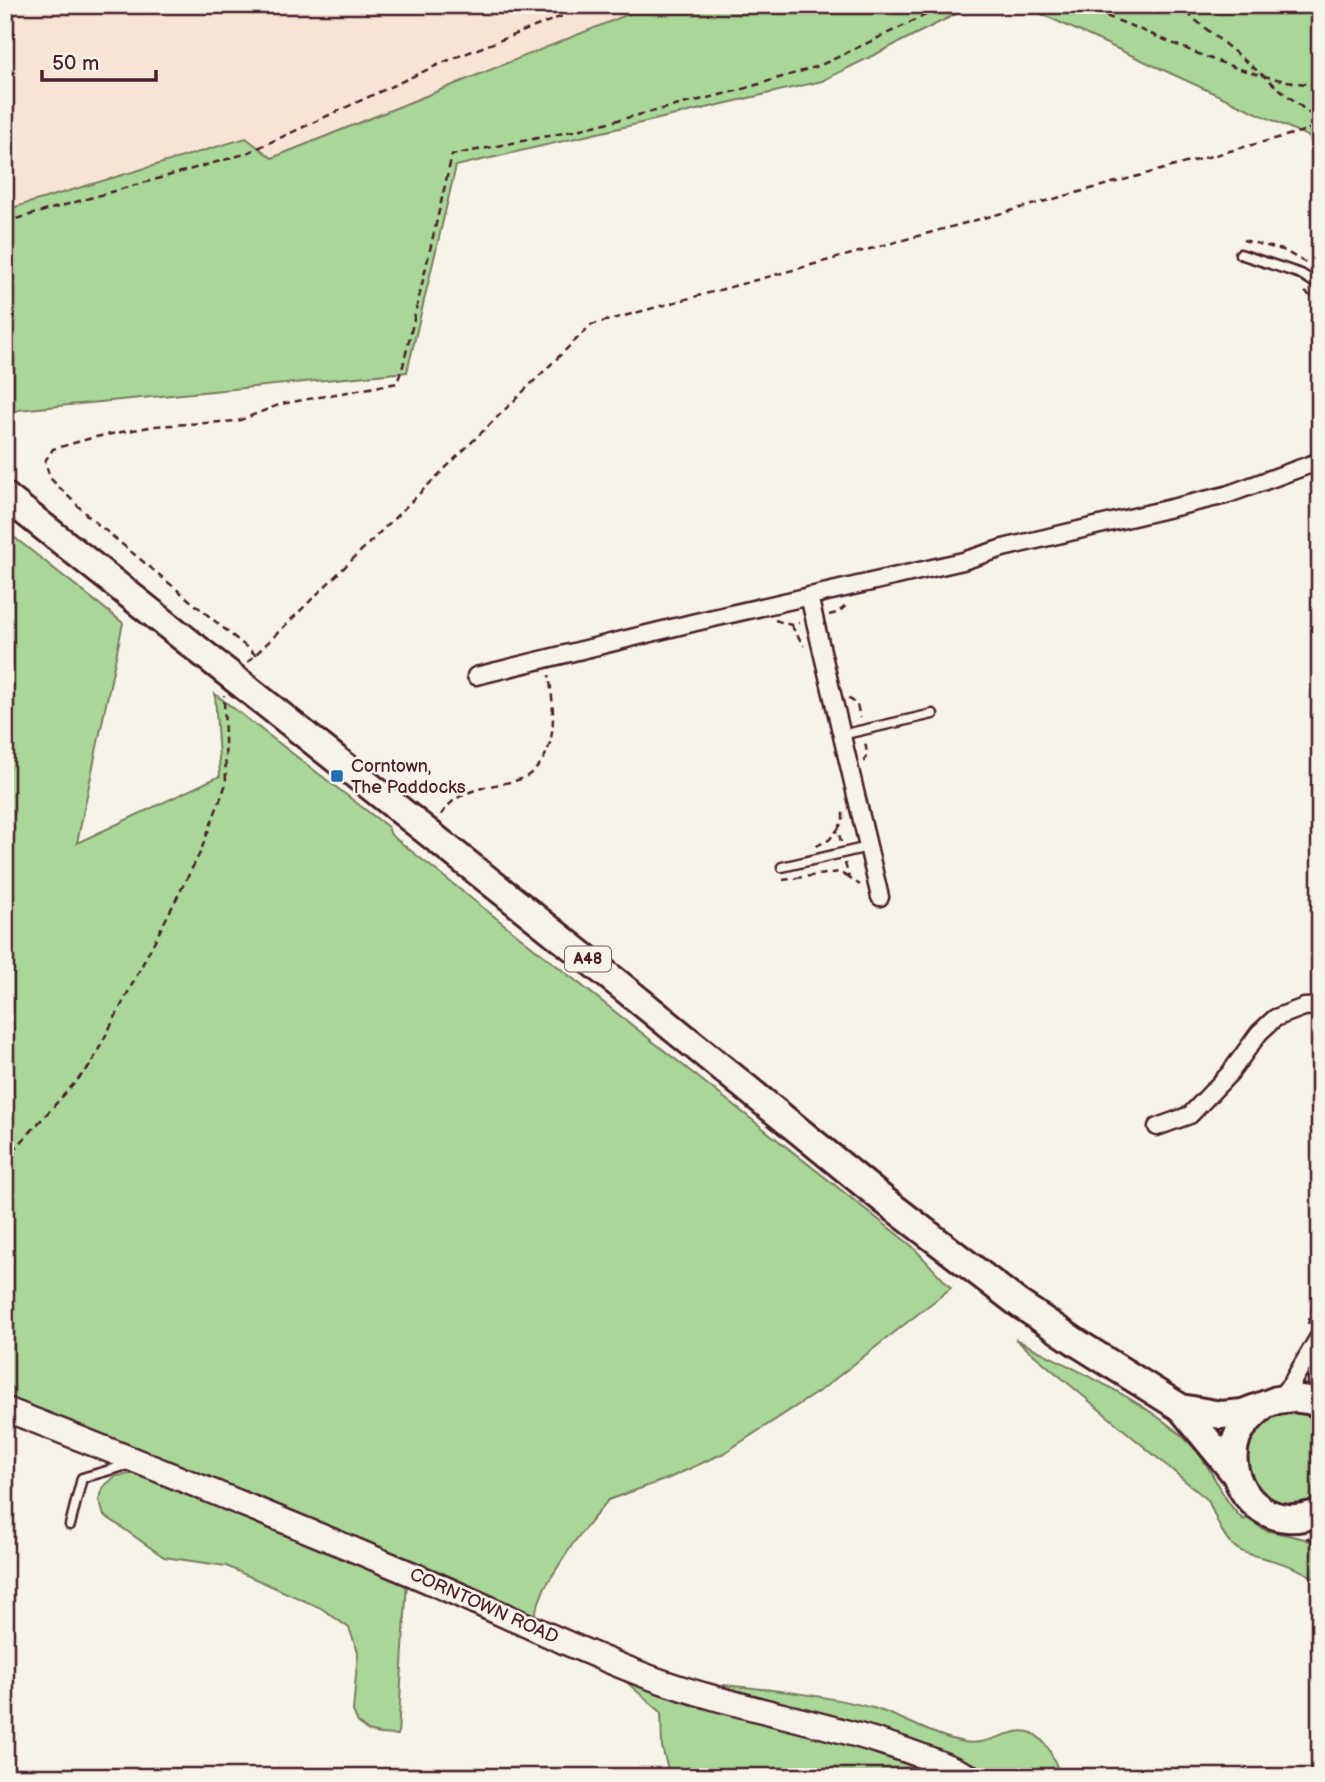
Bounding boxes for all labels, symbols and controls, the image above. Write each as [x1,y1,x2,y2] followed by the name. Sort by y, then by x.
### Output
[42,38,156,82] scale bar
[52,51,99,76] text: 50 m
[351,756,466,798] place label: Corntown, The Paddocks
[329,768,345,784] marker: Corntown, The Paddocks
[565,946,611,972] road number: A48
[406,1564,562,1648] street label: CORNTOWN ROAD

